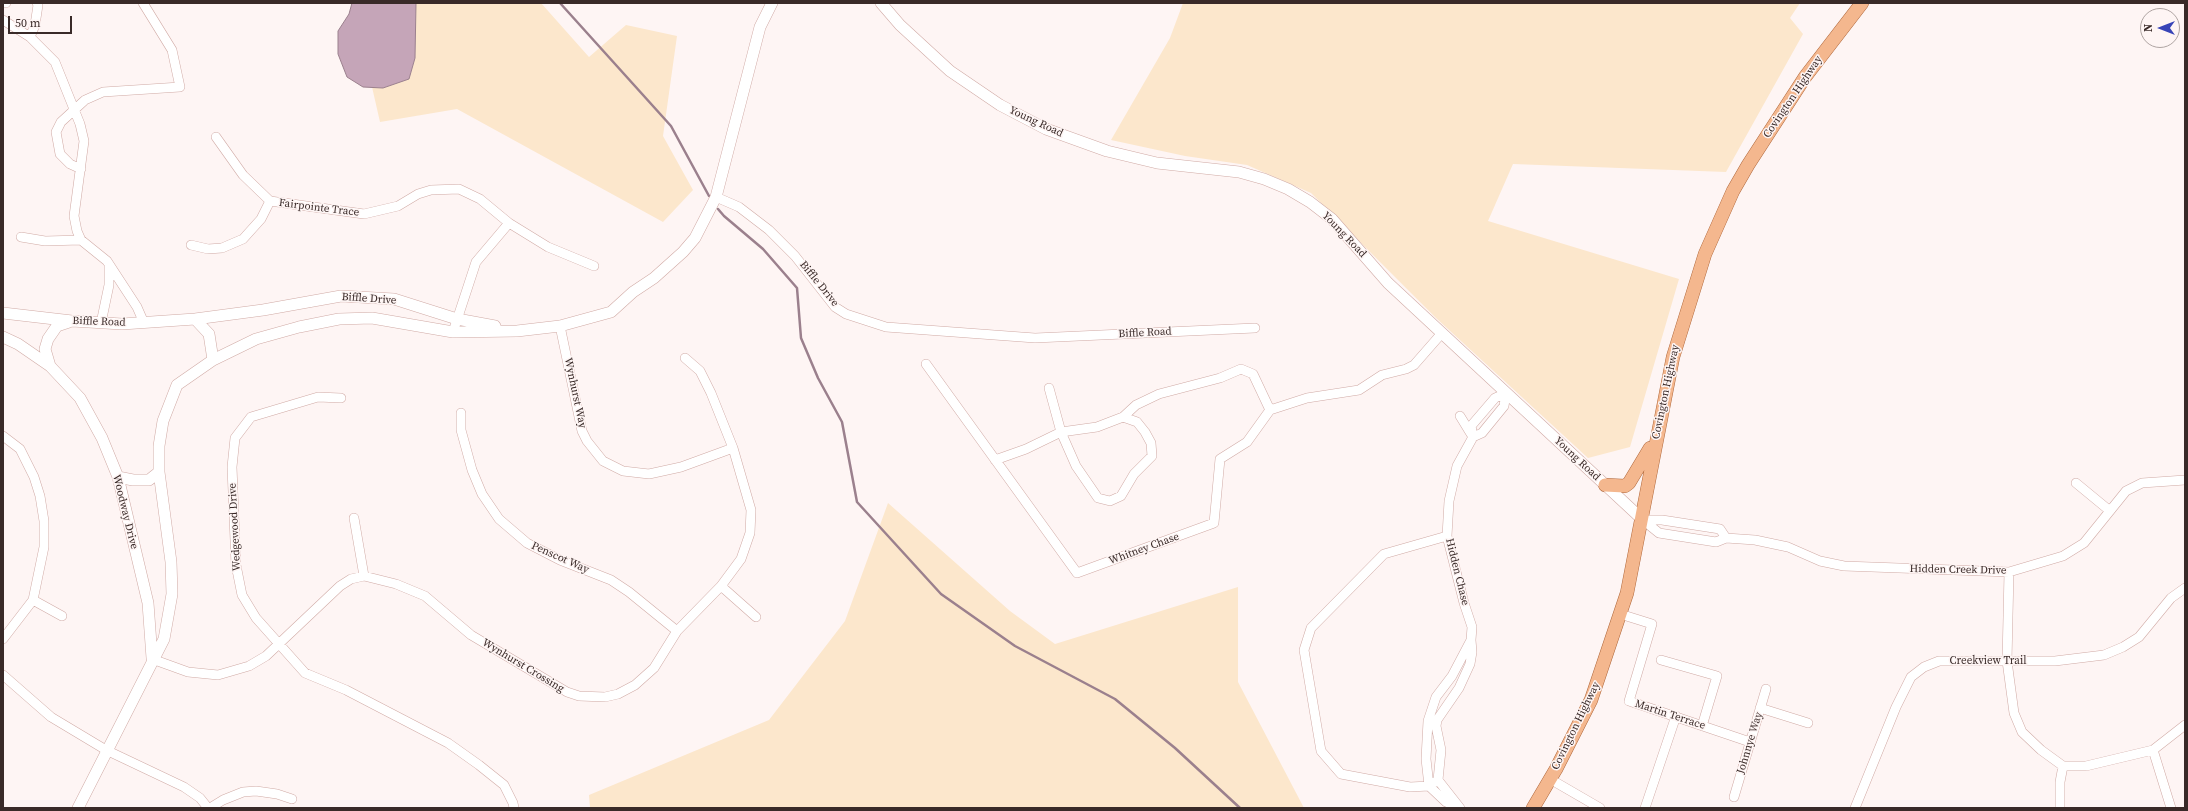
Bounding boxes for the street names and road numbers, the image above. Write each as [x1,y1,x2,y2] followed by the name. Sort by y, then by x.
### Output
[1761,53,1825,141] street label: Covington Highway
[1007,104,1065,140] street label: Young Road
[278,197,360,219] street label: Fairpointe Trace
[1319,209,1369,261] street label: Young Road
[797,258,841,310] street label: Biffle Drive
[341,290,397,308] street label: Biffle Drive
[72,314,126,330] street label: Biffle Road
[1118,325,1172,341] street label: Biffle Road
[1650,344,1682,440] street label: Covington Highway
[561,357,589,429] street label: Wynhurst Way
[1551,434,1603,484] street label: Young Road
[109,473,141,551] street label: Woodway Drive
[226,483,244,571] street label: Wedgewood Drive
[1107,530,1181,568] street label: Whitney Chase
[1442,537,1472,607] street label: Hidden Chase
[529,539,591,577] street label: Penscot Way
[1909,563,2007,577] street label: Hidden Creek Drive
[479,636,567,696] street label: Wynhurst Crossing
[1950,654,2026,668] street label: Creekview Trail
[1549,680,1603,772] street label: Covington Highway
[1633,697,1707,733] street label: Martin Terrace
[1734,710,1766,776] street label: Johnnye Way

